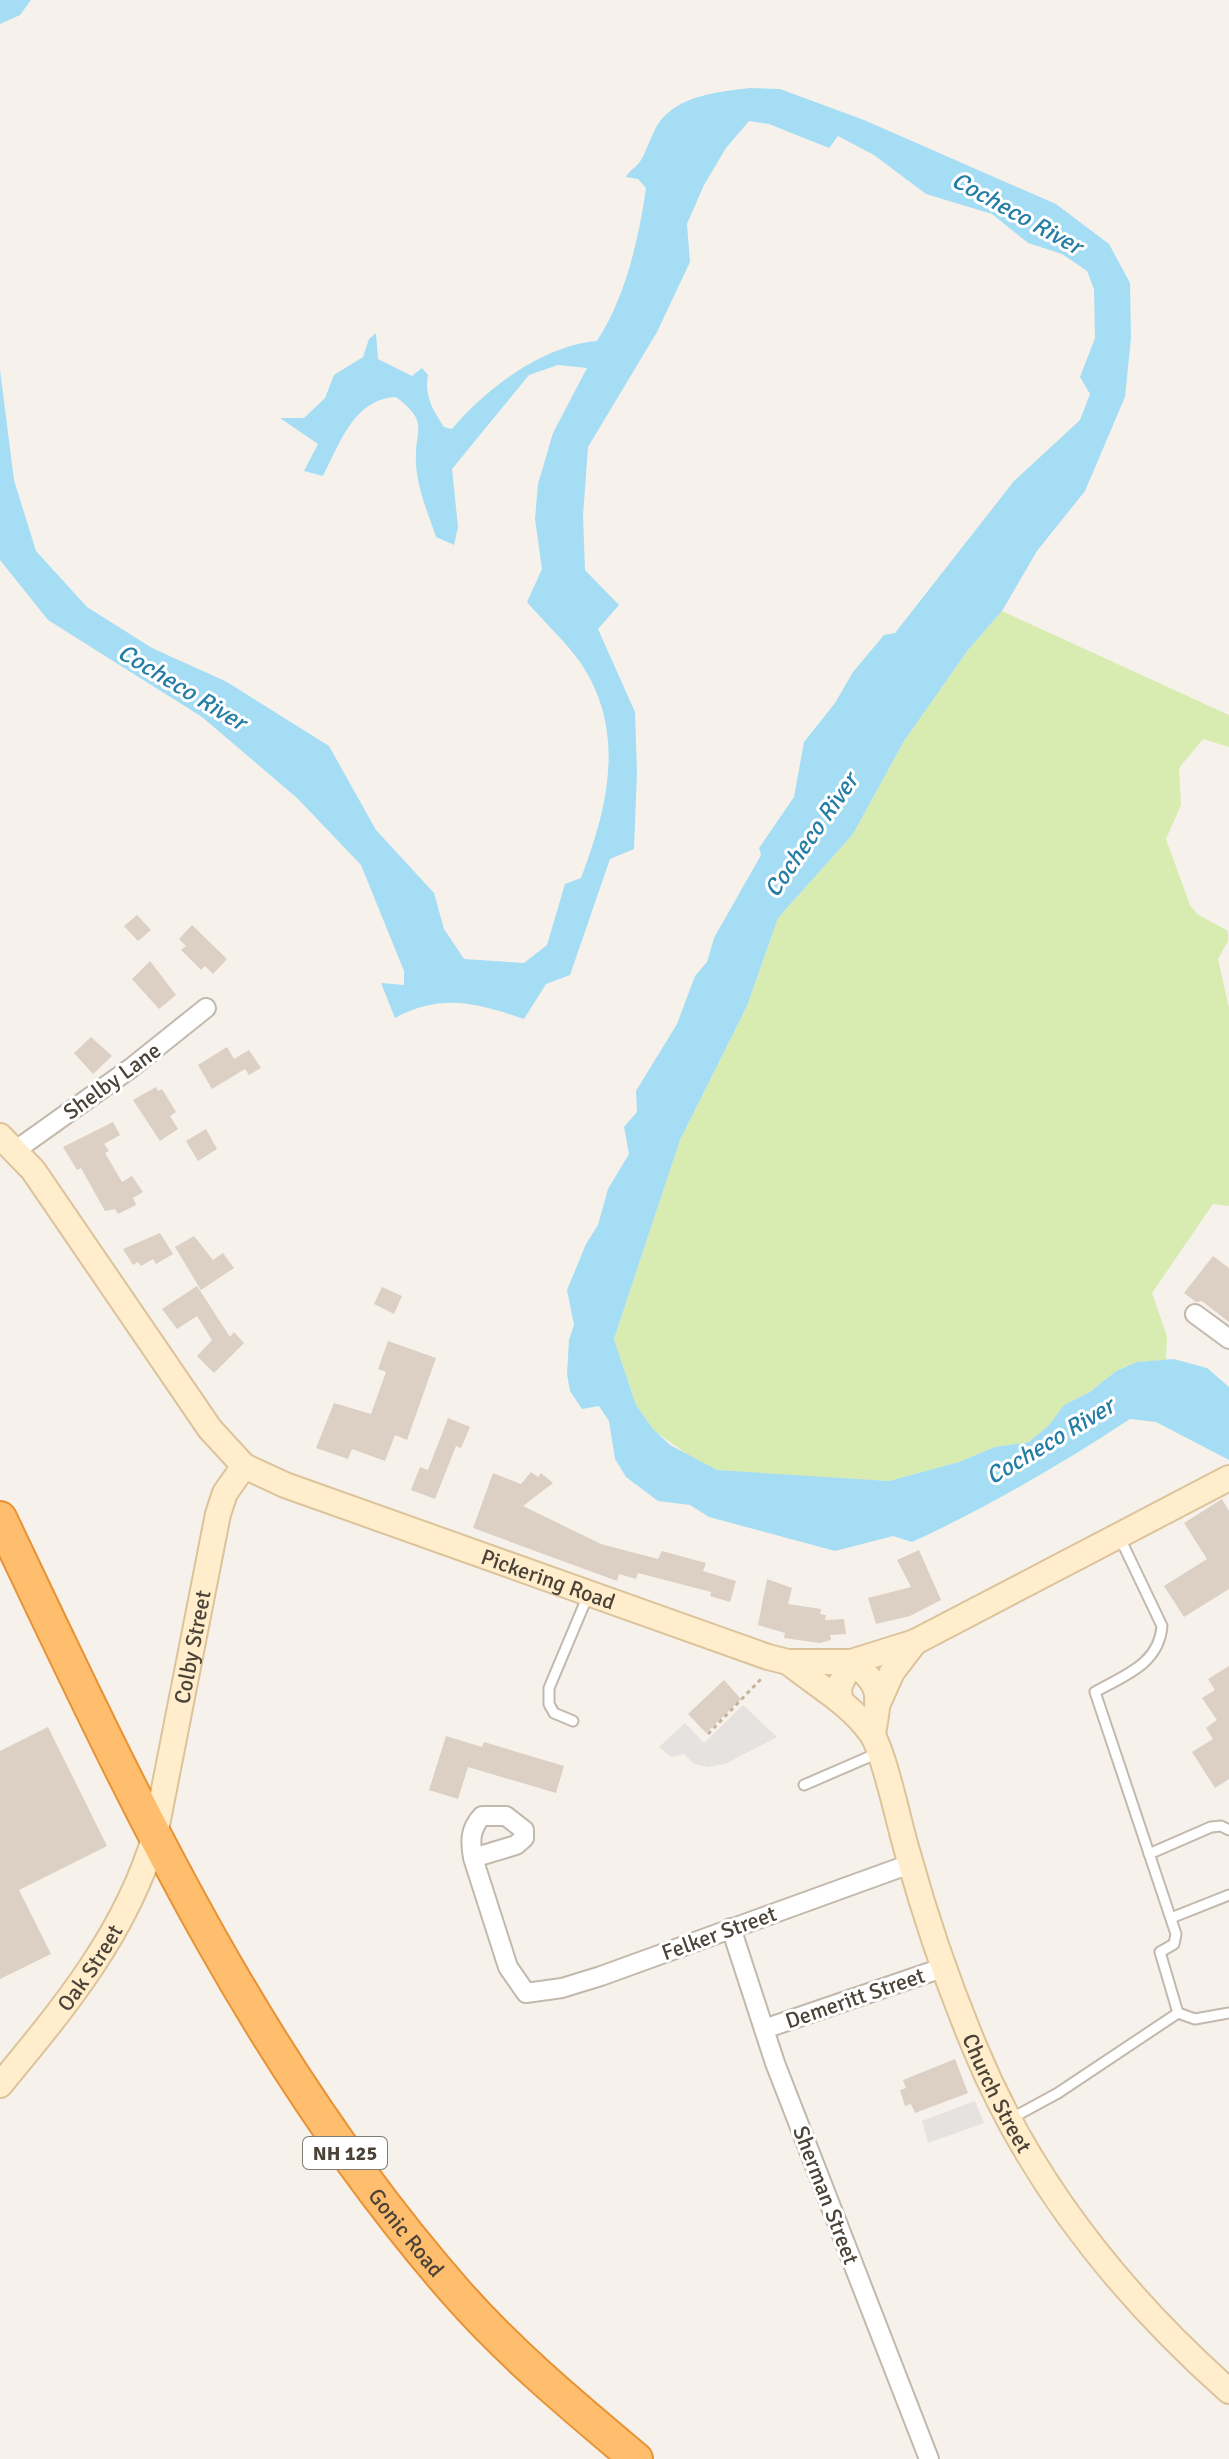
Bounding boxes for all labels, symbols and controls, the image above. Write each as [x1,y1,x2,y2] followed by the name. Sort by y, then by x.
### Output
[947,165,1090,263] water label: Cocheco River
[112,637,254,739] water label: Cocheco River
[757,765,866,903] water label: Cocheco River
[58,1037,166,1125] street label: Shelby Lane
[980,1389,1122,1491] water label: Cocheco River
[478,1542,619,1615] street label: Pickering Road
[168,1588,216,1706] street label: Colby Street
[658,1900,780,1966] street label: Felker Street
[51,1919,128,2016] street label: Oak Street
[782,1961,929,2034] street label: Demeritt Street
[957,2029,1038,2158] street label: Church Street
[787,2122,865,2268] street label: Sherman Street
[303,2137,387,2169] road number: NH 125
[363,2183,450,2282] street label: Gonic Road

